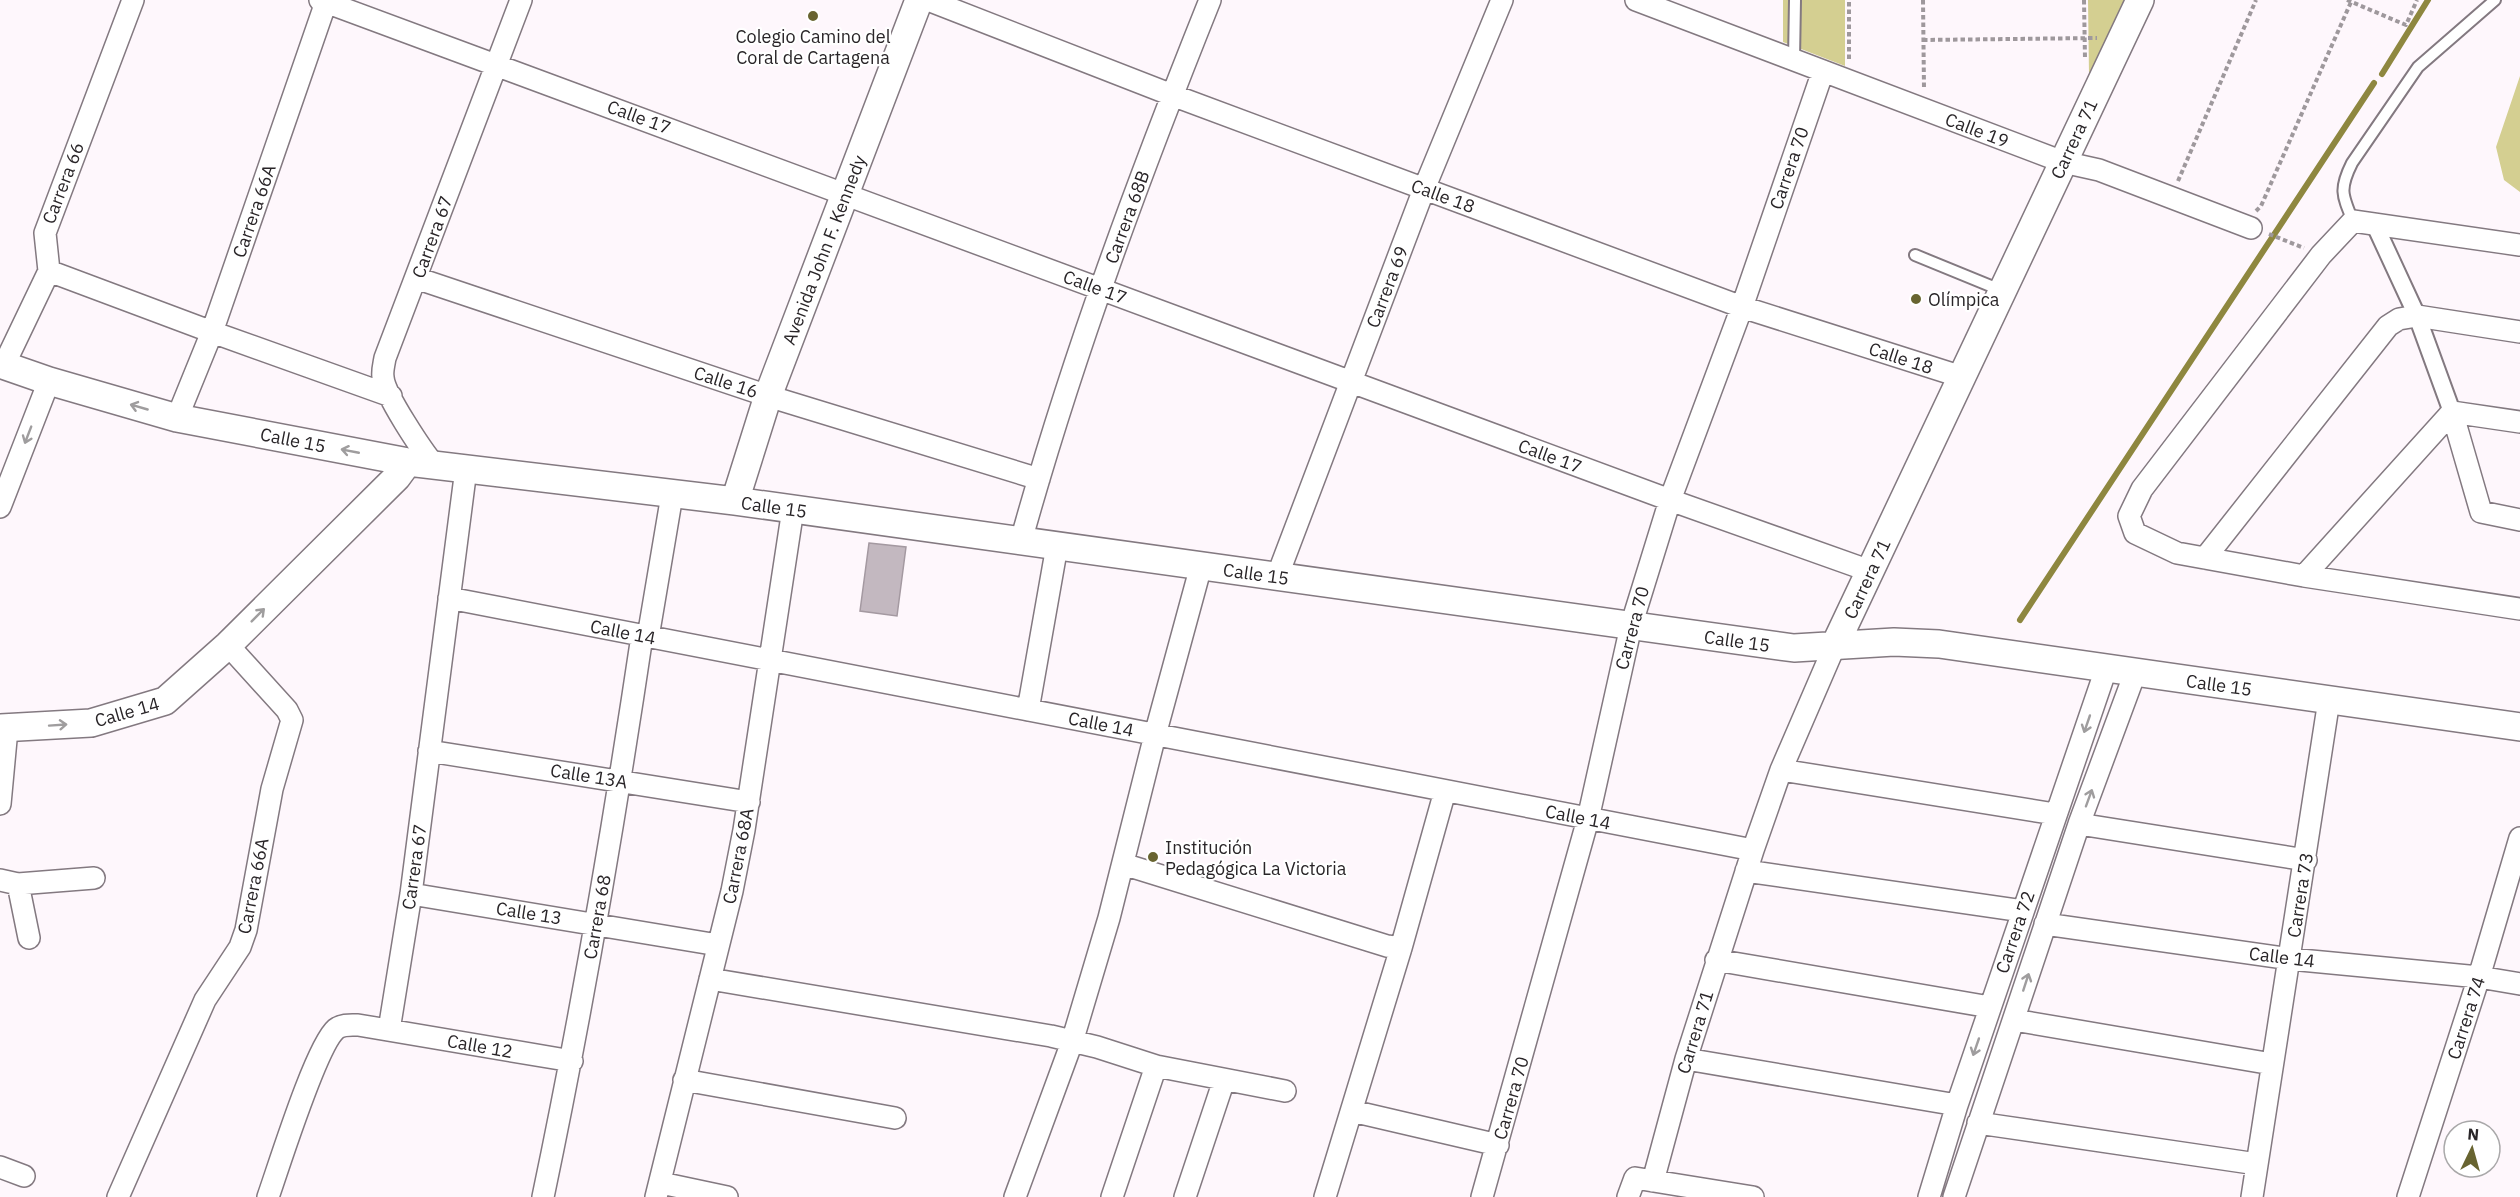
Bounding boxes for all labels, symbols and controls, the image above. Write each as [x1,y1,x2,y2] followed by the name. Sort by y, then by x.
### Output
[806,9,820,23] marker: Colegio Camino del Coral de Cartagena
[735,25,891,69] place label: Colegio Camino del Coral de Cartagena
[604,95,674,139] street label: Calle 17
[2045,95,2103,183] street label: Carrera 71
[1942,107,2012,153] street label: Calle 19
[1764,124,1814,212] street label: Carrera 70
[37,139,89,227] street label: Carrera 66
[777,152,871,348] street label: Avenida John F. Kennedy
[227,161,281,261] street label: Carrera 66A
[1100,167,1154,267] street label: Carrera 68B
[1408,174,1478,218] street label: Calle 18
[407,193,457,281] street label: Carrera 67
[1361,243,1413,331] street label: Carrera 69
[1060,265,1130,309] street label: Calle 17
[1928,288,2000,311] place label: Olímpica
[1909,292,1923,306] marker: Olímpica
[1866,337,1936,379] street label: Calle 18
[691,361,761,403] street label: Calle 16
[130,401,149,412] one-way arrow
[258,422,328,458] street label: Calle 15
[22,425,33,444] one-way arrow
[1515,434,1585,478] street label: Calle 17
[341,445,361,456] one-way arrow
[740,491,808,523] street label: Calle 15
[1838,535,1896,623] street label: Carrera 71
[1222,558,1290,590] street label: Calle 15
[1610,584,1654,672] street label: Carrera 70
[250,608,265,623] one-way arrow
[588,614,658,650] street label: Calle 14
[1703,625,1771,657] street label: Calle 15
[2185,669,2253,701] street label: Calle 15
[92,692,162,732] street label: Calle 14
[1066,706,1136,742] street label: Calle 14
[2080,714,2091,733] one-way arrow
[48,720,68,731] one-way arrow
[549,759,630,794] street label: Calle 13A
[2084,789,2095,808] one-way arrow
[1543,799,1613,835] street label: Calle 14
[717,806,759,906] street label: Carrera 68A
[397,823,431,911] street label: Carrera 67
[232,836,274,936] street label: Carrera 66A
[1165,836,1347,880] place label: Institución Pedagógica La Victoria
[1146,850,1160,864] marker: Institución Pedagógica La Victoria
[2282,851,2318,939] street label: Carrera 73
[578,873,616,961] street label: Carrera 68
[1990,888,2040,976] street label: Carrera 72
[494,896,564,930] street label: Calle 13
[2248,942,2316,972] street label: Calle 14
[2021,973,2032,992] one-way arrow
[2442,973,2490,1062] street label: Carrera 74
[1671,988,1719,1076] street label: Carrera 71
[445,1029,515,1063] street label: Calle 12
[1970,1037,1981,1056] one-way arrow
[1488,1054,1534,1142] street label: Carrera 70
[2442,1119,2502,1179] north arrow
[2467,1124,2480,1145] text: N

